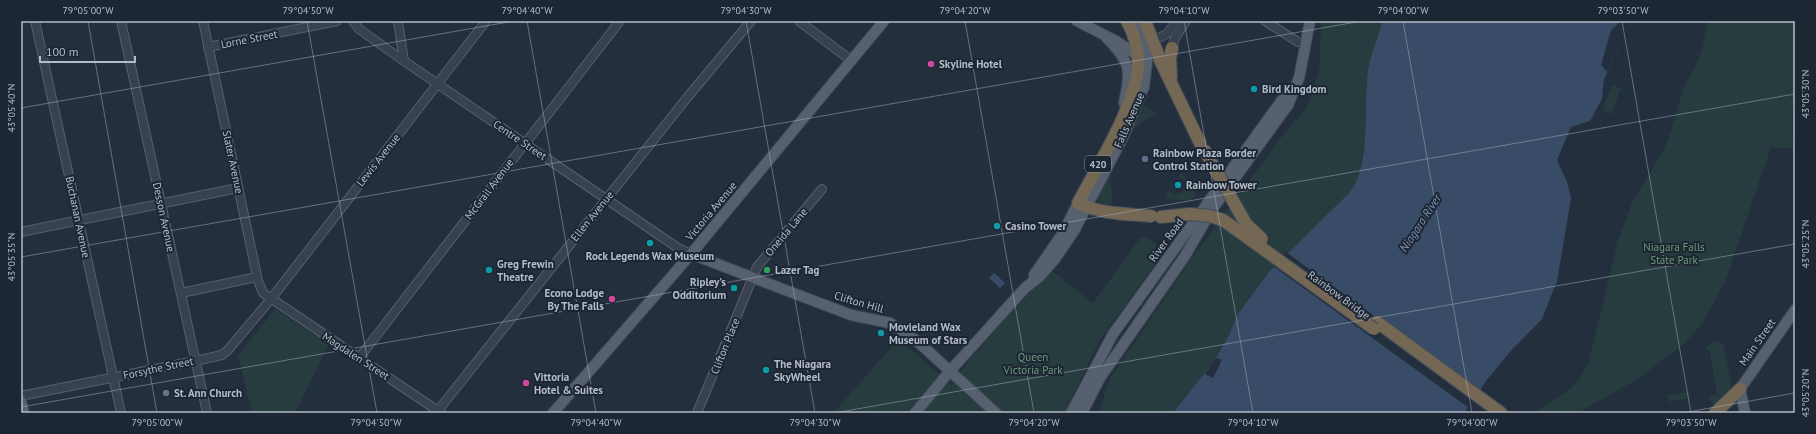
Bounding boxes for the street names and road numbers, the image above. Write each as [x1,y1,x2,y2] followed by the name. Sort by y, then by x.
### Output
[220,27,279,51] street label: Lorne Street
[1111,90,1148,150] street label: Falls Avenue
[491,117,550,163] street label: Centre Street
[219,129,247,195] street label: Slater Avenue
[353,131,403,189] street label: Lewis Avenue
[462,155,517,222] street label: McGrail Avenue
[1085,156,1111,172] road number: 420
[63,175,94,260] street label: Buchanan Avenue
[682,178,740,244] street label: Victoria Avenue
[150,181,178,254] street label: Desson Avenue
[567,188,617,244] street label: Ellen Avenue
[762,205,811,259] street label: Oneida Lane
[1146,216,1186,264] street label: River Road
[1305,268,1373,323] street label: Rainbow Bridge
[833,288,886,316] street label: Clifton Hill
[707,315,743,376] street label: Clifton Place
[1736,316,1778,368] street label: Main Street
[320,329,392,383] street label: Magdalen Street
[122,354,195,382] street label: Forsythe Street

